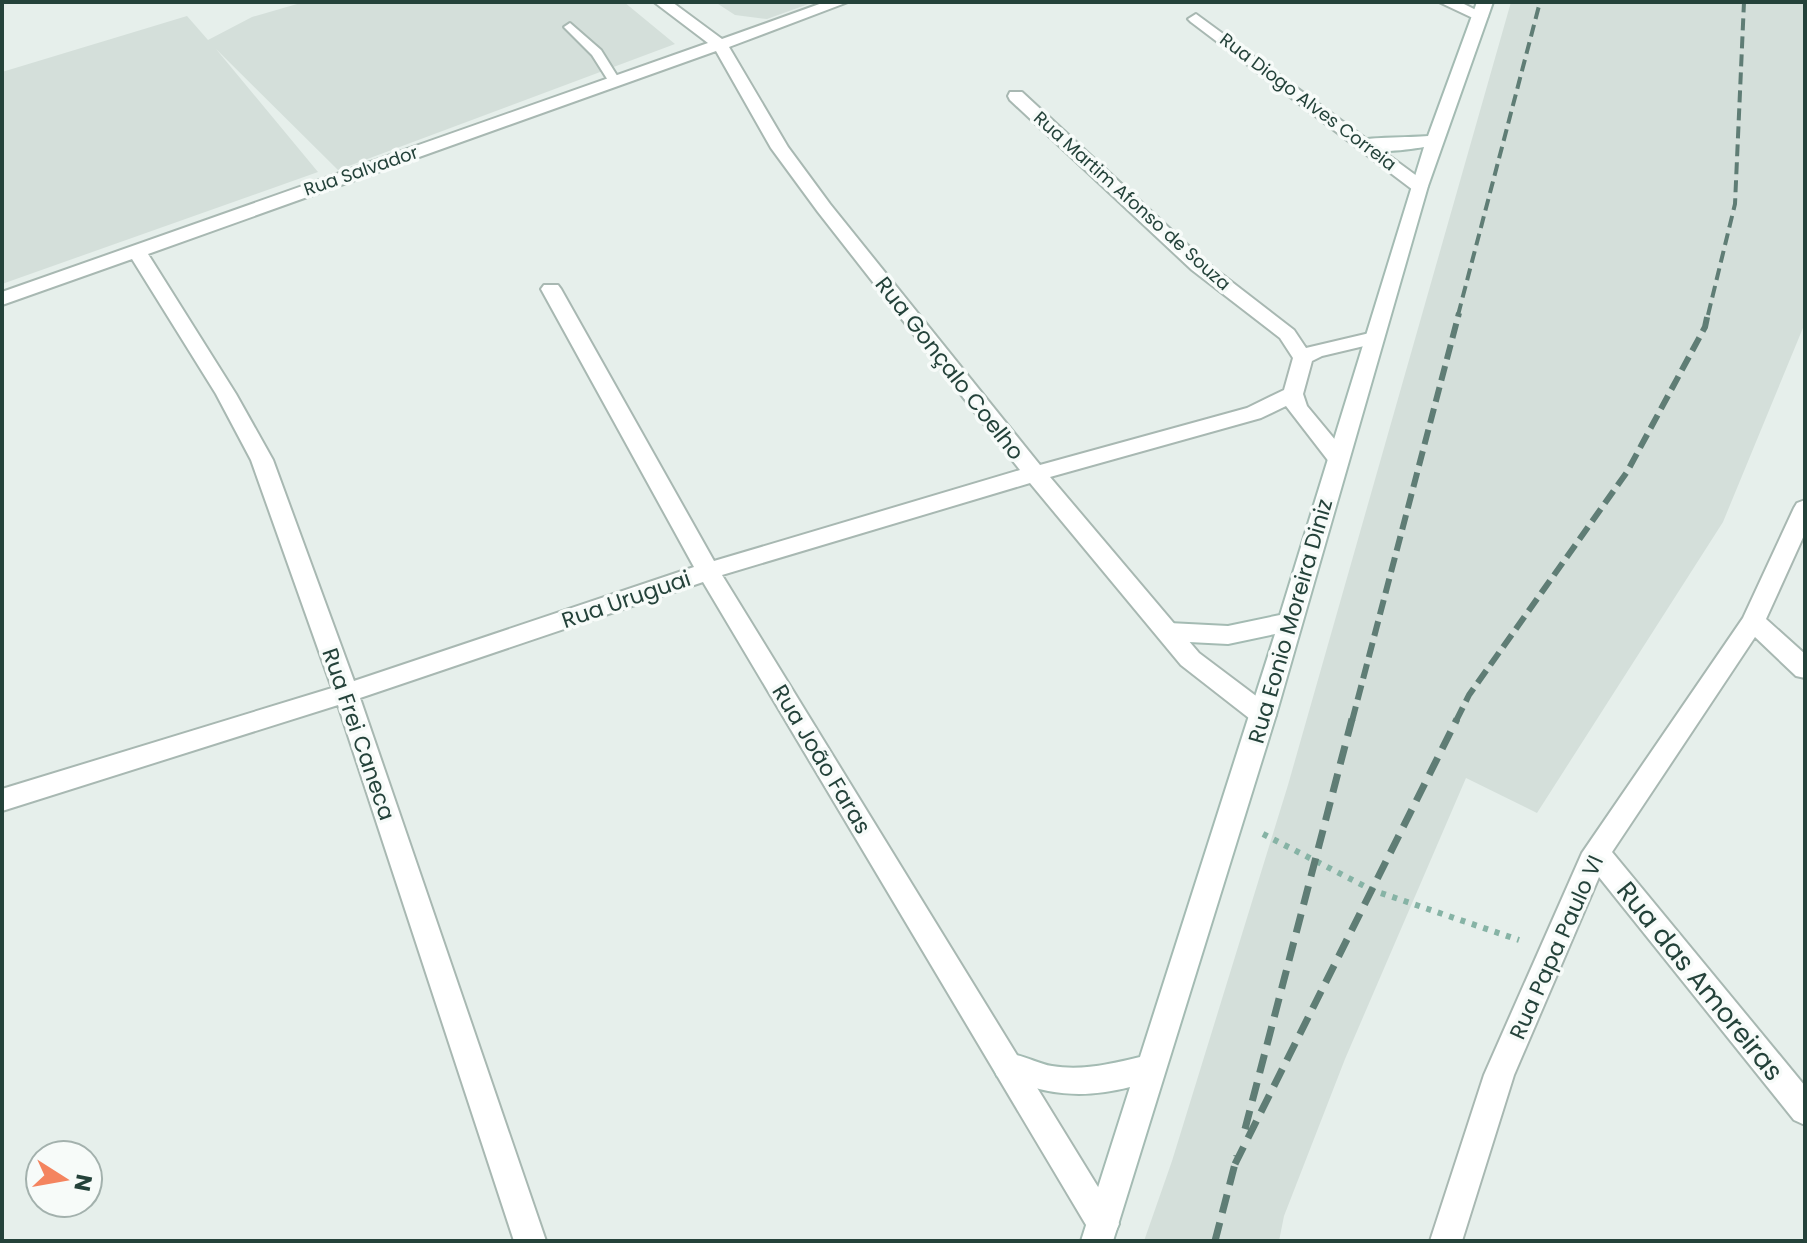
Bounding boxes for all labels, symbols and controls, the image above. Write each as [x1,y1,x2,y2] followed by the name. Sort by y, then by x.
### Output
[1215,27,1402,176] street label: Rua Diogo Alves Correia
[1028,105,1236,296] street label: Rua Martim Afonso de Souza
[300,139,422,202] street label: Rua Salvador
[868,270,1031,467] street label: Rua Gonçalo Coelho
[1241,495,1340,747] street label: Rua Eonio Moreira Diniz
[557,563,695,636] street label: Rua Uruguai
[315,644,403,824] street label: Rua Frei Caneca
[765,679,878,840] street label: Rua João Faras
[1502,850,1611,1044] street label: Rua Papa Paulo VI
[1608,874,1792,1088] street label: Rua das Amoreiras
[24,1139,104,1219] north arrow
[66,1172,100,1194] text: N

